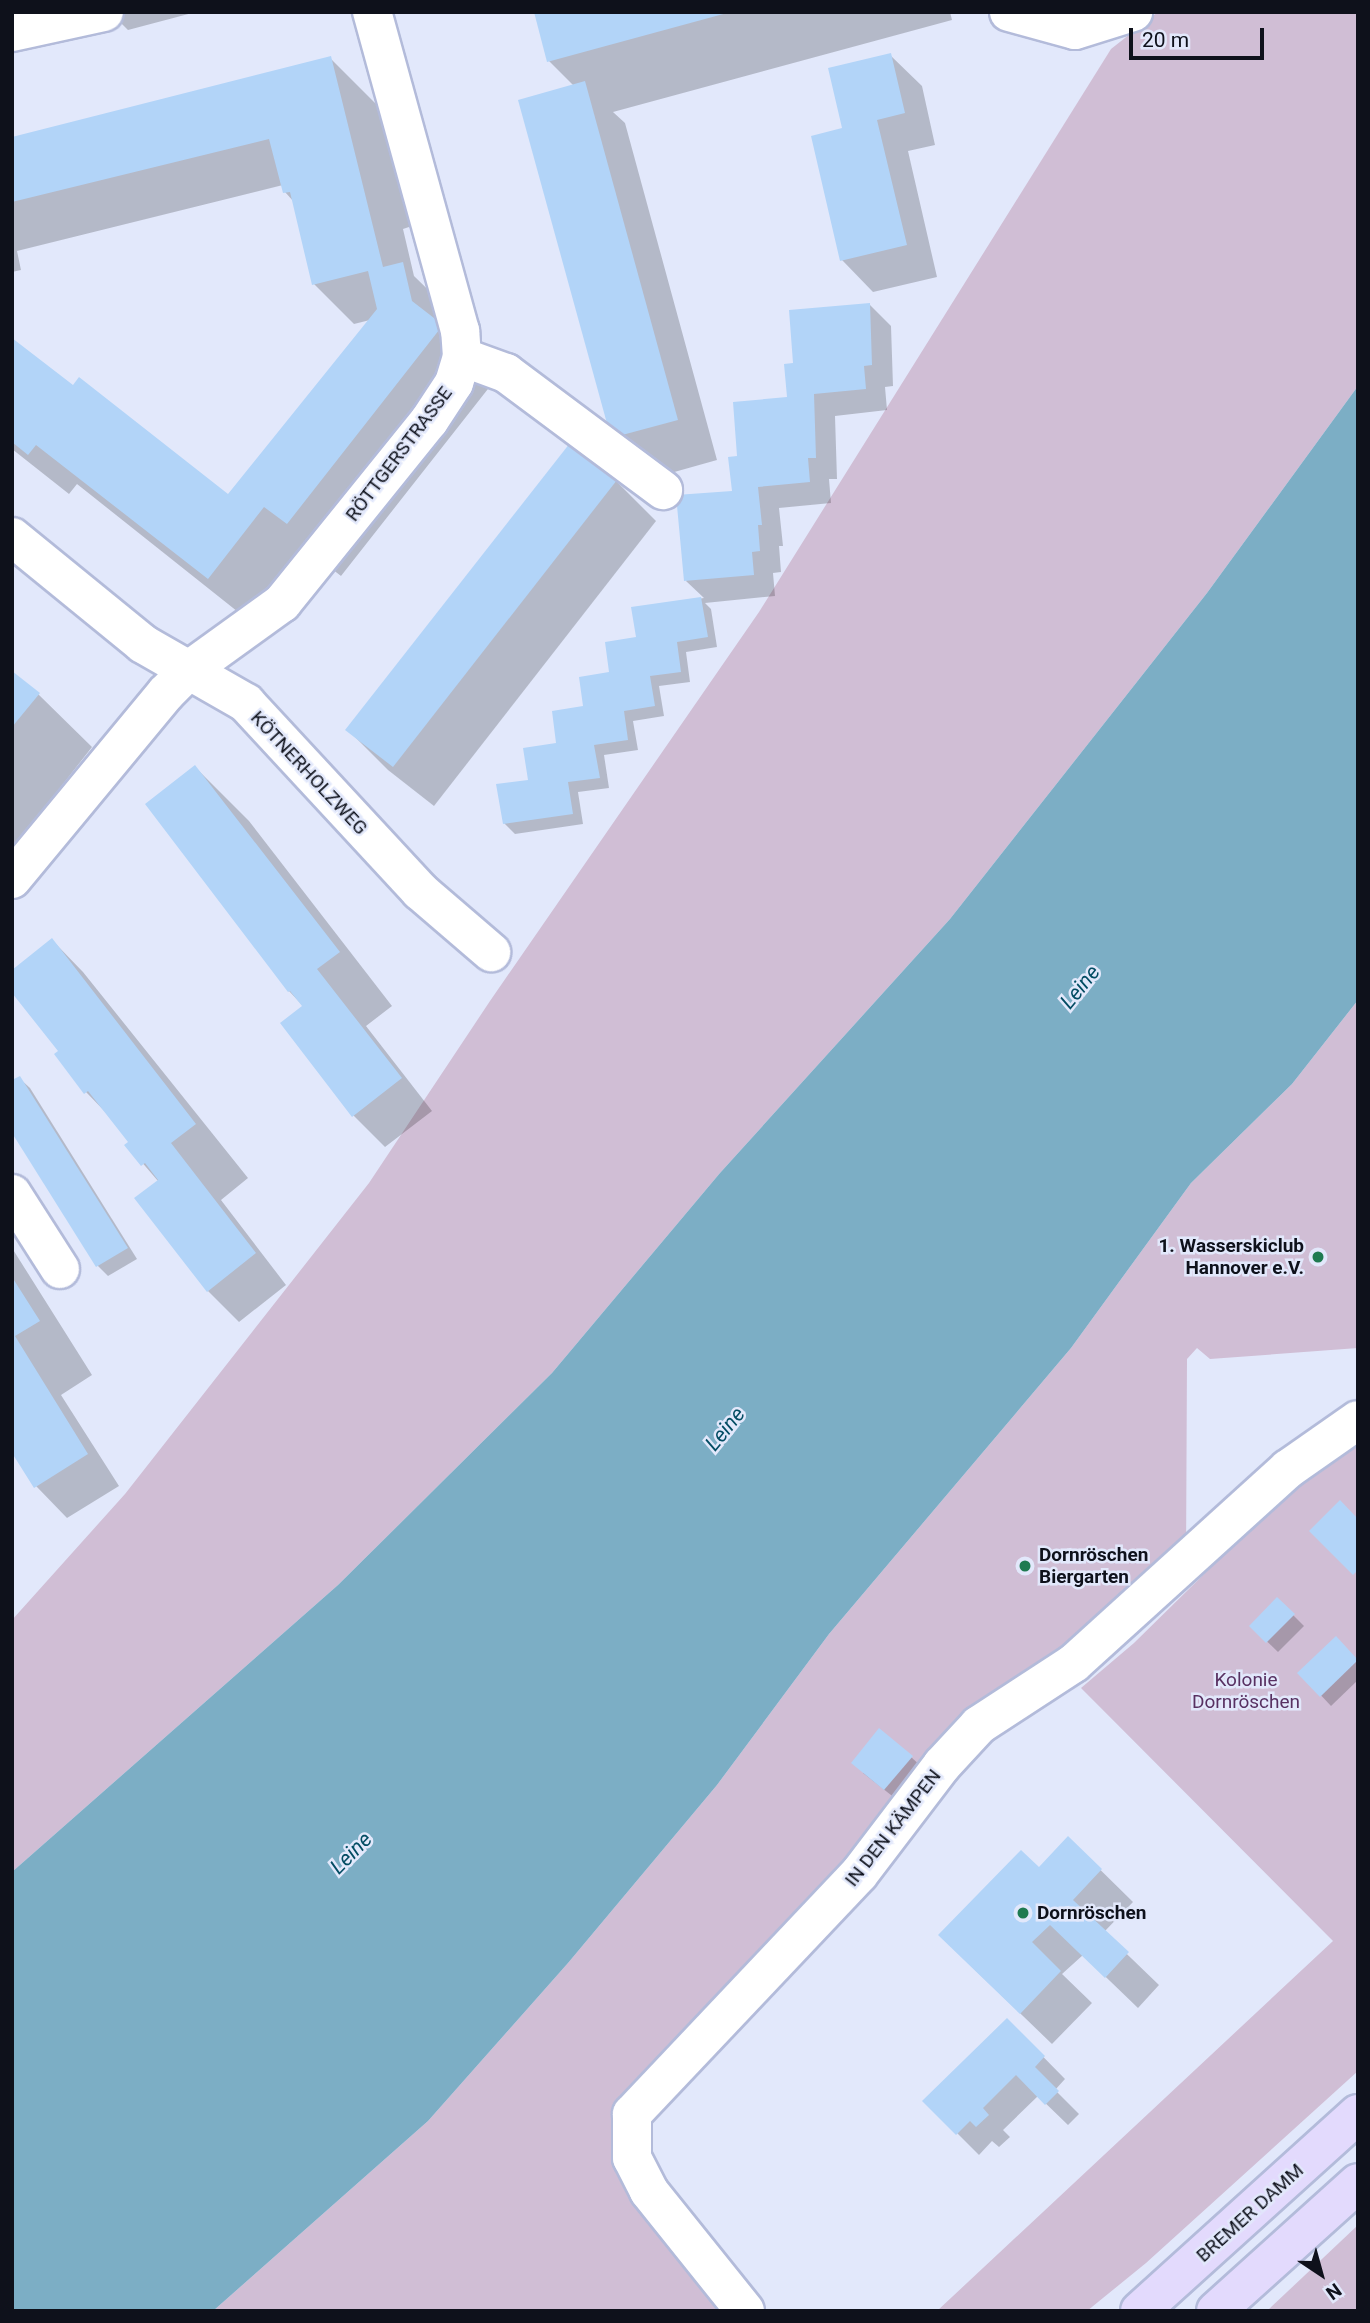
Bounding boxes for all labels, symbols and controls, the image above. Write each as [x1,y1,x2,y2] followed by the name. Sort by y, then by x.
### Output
[1132,14,1267,58] scale bar
[1142,28,1189,52] text: 20 m
[341,382,457,526] street label: RÖTTGERSTRASSE
[246,706,372,840] street label: KÖTNERHOLZWEG
[1055,960,1105,1014] water label: Leine
[1158,1235,1304,1279] place label: 1. Wasserskiclub Hannover e.V.
[1310,1249,1326,1265] marker: 1. Wasserskiclub Hannover e.V.
[700,1402,750,1456] water label: Leine
[1039,1544,1148,1588] place label: Dornröschen Biergarten
[1017,1558,1033,1574] marker: Dornröschen Biergarten
[1192,1669,1300,1713] park label: Kolonie Dornröschen
[840,1765,946,1891] street label: IN DEN KÄMPEN
[325,1827,377,1879] water label: Leine
[1037,1902,1146,1924] place label: Dornröschen
[1015,1905,1031,1921] marker: Dornröschen
[1192,2159,1308,2267] street label: BREMER DAMM
[1286,2239,1356,2309] north arrow
[1321,2278,1346,2305] text: N

